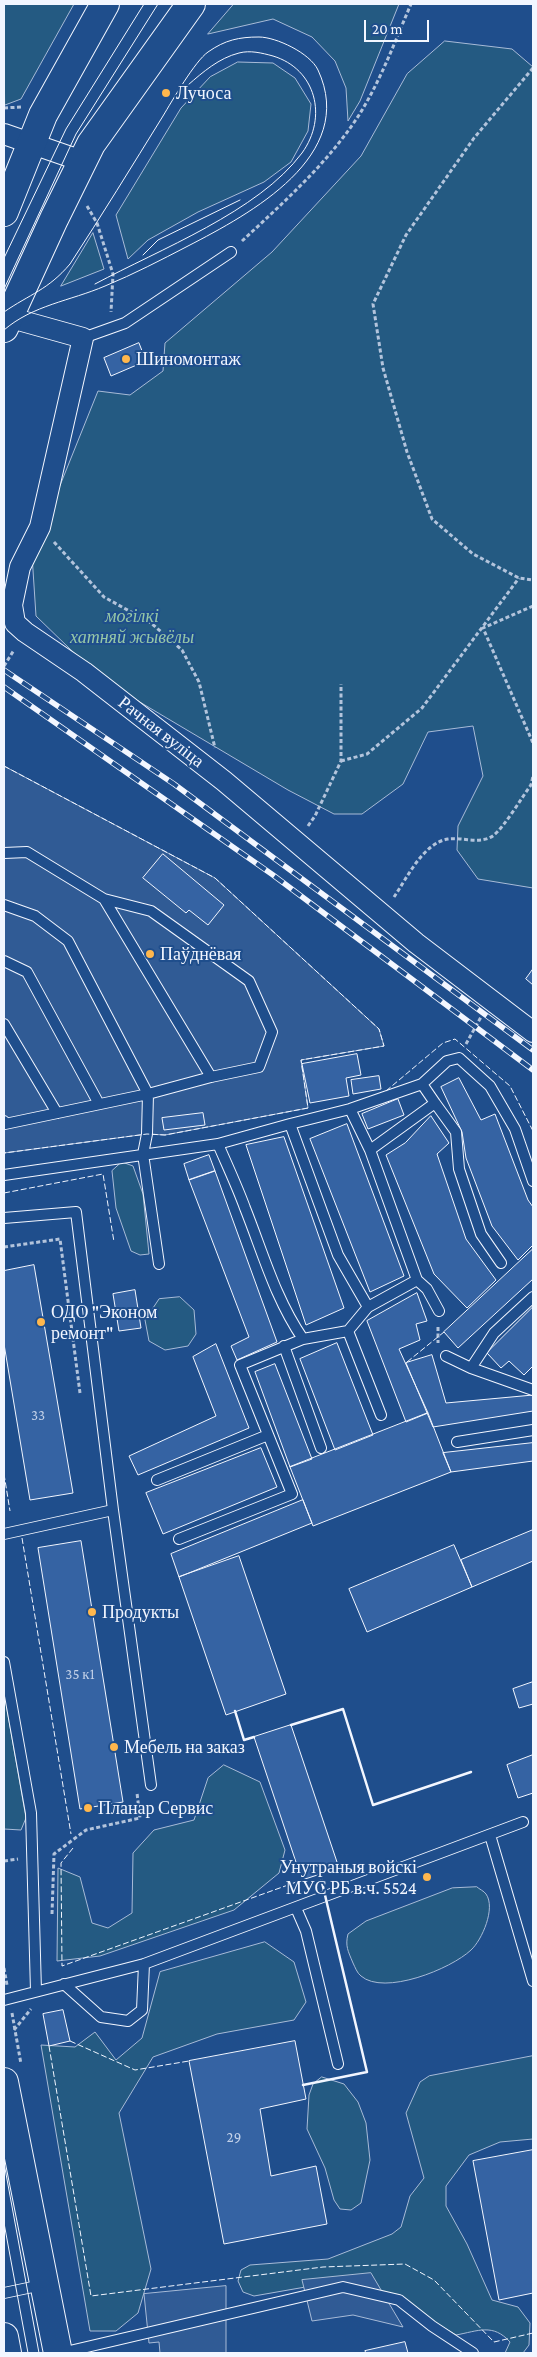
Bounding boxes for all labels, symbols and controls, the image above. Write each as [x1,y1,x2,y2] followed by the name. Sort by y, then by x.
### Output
[367,10,432,42] scale bar
[372,21,403,37] text: 20 m
[176,82,231,104] place label: Лучоса
[160,87,172,99] marker: Лучоса
[136,348,241,370] place label: Шиномонтаж
[120,353,132,365] marker: Шиномонтаж
[70,605,194,648] park label: могілкі хатняй жывёлы
[114,692,208,772] street label: Рачная вуліца
[160,943,241,965] place label: Паўднёвая
[144,948,156,960] marker: Паўднёвая
[51,1301,158,1344] place label: ОДО "Эконом ремонт"
[35,1316,47,1328] marker: ОДО "Эконом ремонт"
[31,1406,45,1424] house number: 33
[102,1601,179,1623] place label: Продукты
[86,1606,98,1618] marker: Продукты
[65,1665,95,1683] house number: 35 к1
[124,1736,245,1758] place label: Мебель на заказ
[108,1741,120,1753] marker: Мебель на заказ
[98,1797,213,1819] place label: Планар Сервис
[82,1802,94,1814] marker: Планар Сервис
[280,1856,417,1898] place label: Унутраныя войскі МУС РБ в.ч. 5524
[421,1871,433,1883] marker: Унутраныя войскі МУС РБ в.ч. 5524
[227,2128,241,2146] house number: 29

